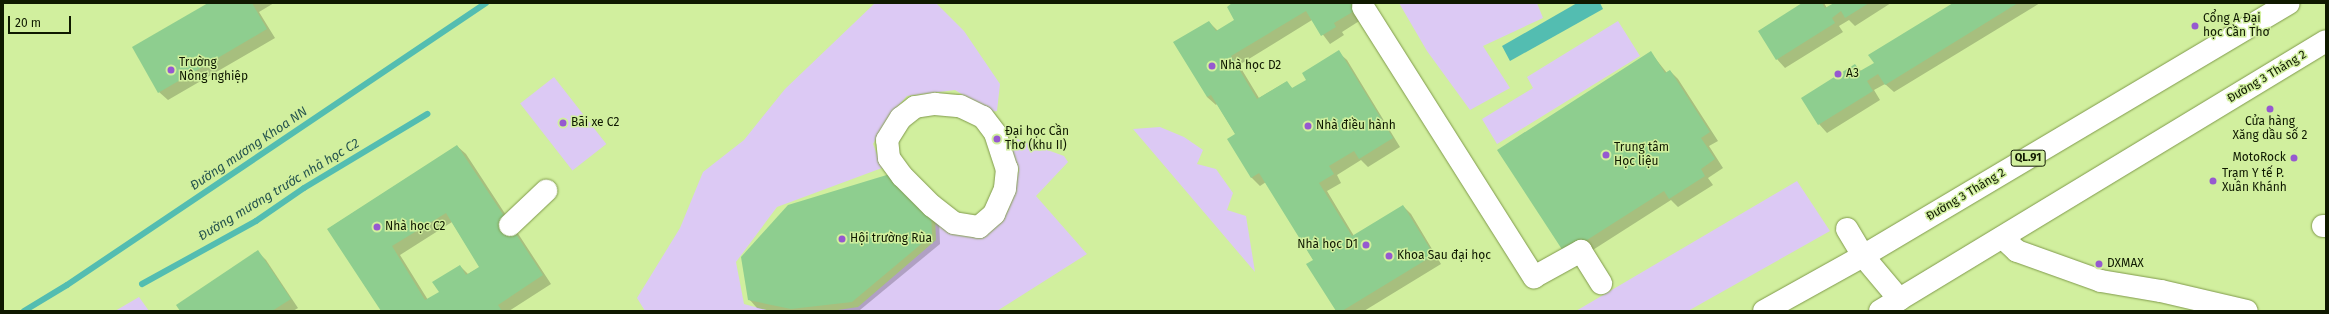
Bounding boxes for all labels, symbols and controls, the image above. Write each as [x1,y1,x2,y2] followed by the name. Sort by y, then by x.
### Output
[10,8,73,34] scale bar
[2203,12,2270,40] place label: Cổng A Đại học Cần Thơ
[15,16,41,30] text: 20 m
[2190,21,2200,31] marker: Cổng A Đại học Cần Thơ
[2225,48,2309,106] street label: Đường 3 Tháng 2
[179,56,248,84] place label: Trường Nông nghiệp
[1220,59,1281,73] place label: Nhà học D2
[1207,61,1217,71] marker: Nhà học D2
[166,65,176,75] marker: Trường Nông nghiệp
[1846,67,1859,81] place label: A3
[1833,69,1843,79] marker: A3
[187,104,311,194] water label: Đường mương Khoa NN
[2265,104,2275,114] marker: Cửa hàng Xăng dầu số 2
[2233,115,2307,143] place label: Cửa hàng Xăng dầu số 2
[571,116,619,130] place label: Bãi xe C2
[558,118,568,128] marker: Bãi xe C2
[1316,119,1396,133] place label: Nhà điều hành
[1303,121,1313,131] marker: Nhà điều hành
[1005,125,1069,153] place label: Đại học Cần Thơ (khu II)
[992,134,1002,144] marker: Đại học Cần Thơ (khu II)
[196,136,362,244] water label: Đường mương trước nhà học C2
[1614,141,1669,169] place label: Trung tâm Học liệu
[2010,149,2046,167] road number: QL.91
[1601,150,1611,160] marker: Trung tâm Học liệu
[2233,151,2286,165] place label: MotoRock
[2289,153,2299,163] marker: MotoRock
[1924,166,2008,224] street label: Đường 3 Tháng 2
[2222,167,2287,195] place label: Trạm Y tế P. Xuân Khánh
[2207,175,2219,187] marker: Trạm Y tế P. Xuân Khánh
[385,220,446,234] place label: Nhà học C2
[372,222,382,232] marker: Nhà học C2
[850,232,932,246] place label: Hội trường Rùa
[837,234,847,244] marker: Hội trường Rùa
[1297,238,1358,252] place label: Nhà học D1
[1361,240,1371,250] marker: Nhà học D1
[1397,249,1491,263] place label: Khoa Sau đại học
[1384,251,1394,261] marker: Khoa Sau đại học
[2107,257,2144,271] place label: DXMAX
[2094,259,2104,269] marker: DXMAX

